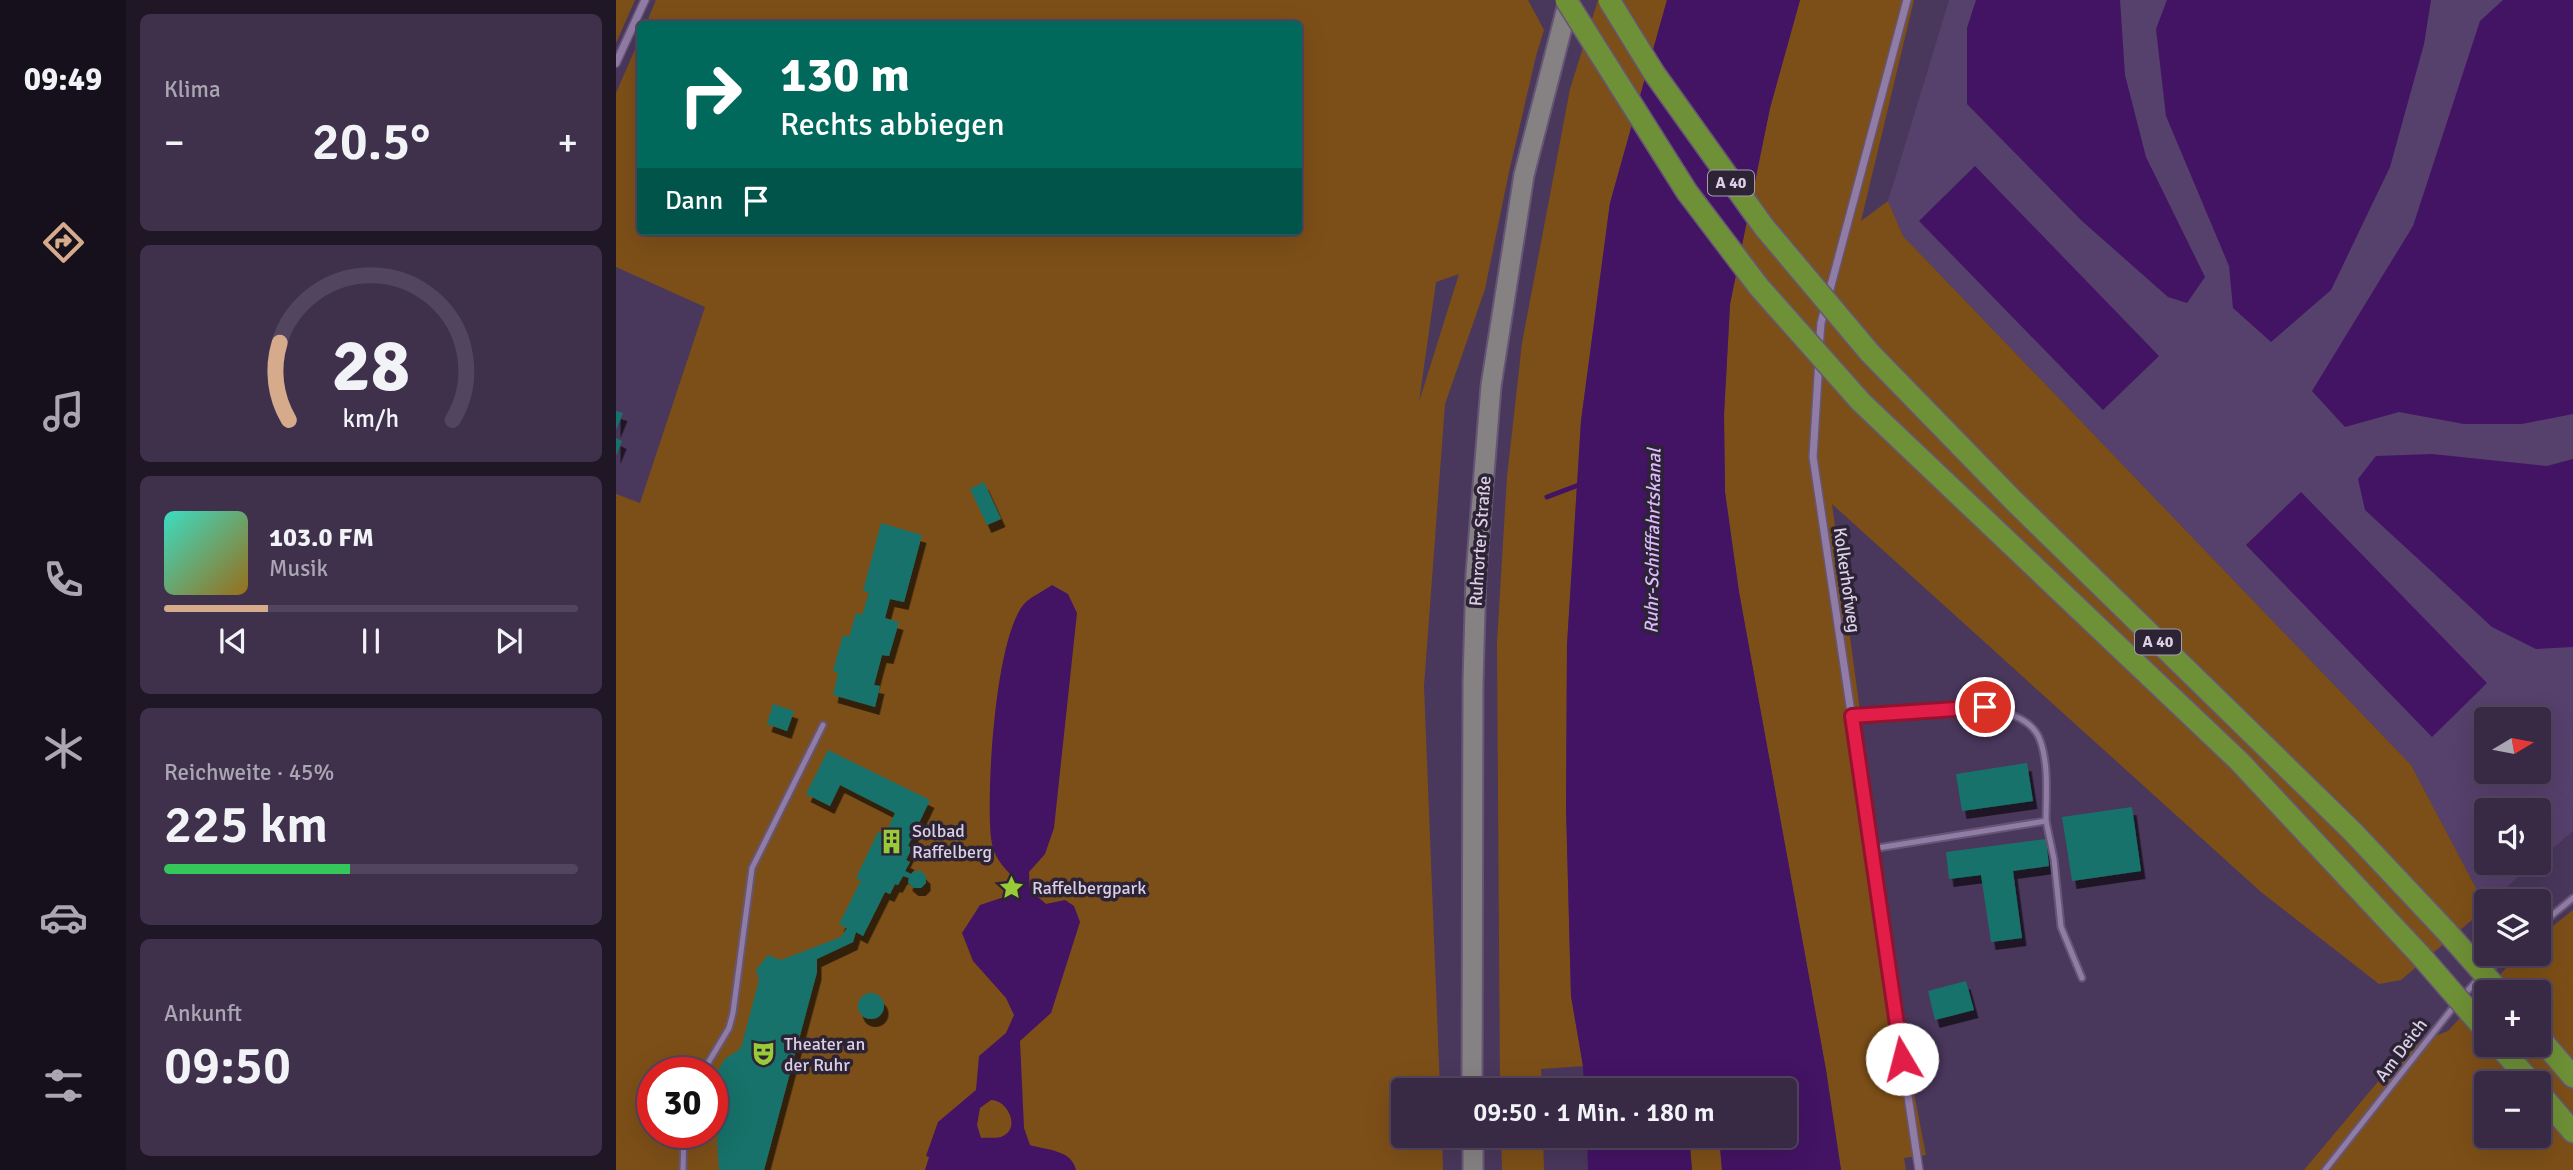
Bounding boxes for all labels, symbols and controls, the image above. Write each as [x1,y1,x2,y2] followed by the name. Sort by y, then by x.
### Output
[780,45,910,105] text: 130 m
[665,49,756,140] icon: right
[24,60,102,99] text: 09:49
[164,75,221,104] text: Klima
[780,105,1005,144] text: Rechts abbiegen
[312,110,430,174] text: 20.5°
[164,119,185,166] text: −
[557,119,578,166] text: +
[1708,170,1754,196] road number: A 40
[737,182,775,220] icon: arrive
[665,185,723,217] text: Dann
[39,218,88,267] icon: directions
[332,322,410,411] text: 28
[39,387,88,436] icon: music
[343,403,399,434] text: km/h
[1639,447,1667,634] water label: Ruhr-Schifffahrtskanal
[1464,475,1496,607] street label: Ruhrorter Straße
[269,522,374,554] text: 103.0 FM
[1829,526,1865,634] street label: Kolkerhofweg
[269,554,328,583] text: Musik
[39,555,88,604] icon: phone
[214,622,252,660] icon: previous
[352,622,390,660] icon: pause
[490,622,528,660] icon: next
[2135,629,2181,654] road number: A 40
[1955,677,2015,737] pin
[1966,688,2004,726] icon: arrive
[2474,707,2552,784] north arrow
[2474,707,2551,1148] map controls
[39,724,88,773] icon: climate
[164,758,334,787] text: Reichweite · 45%
[164,793,328,857] text: 225 km
[2474,798,2551,875] button: sound
[912,820,992,863] place label: Solbad Raffelberg
[878,827,906,855] building icon: Solbad Raffelberg
[998,874,1026,902] place icon: Raffelbergpark
[1032,877,1146,899] place label: Raffelbergpark
[2474,889,2551,966] button: layers
[39,893,88,942] icon: car
[2474,980,2551,1057] button: +
[164,999,242,1028] text: Ankunft
[2370,1014,2432,1086] street label: Am Deich
[1865,1022,1939,1096] position arrow
[784,1033,865,1076] place label: Theater an der Ruhr
[164,1034,291,1098] text: 09:50
[750,1040,778,1068] theatre icon: Theater an der Ruhr
[637,1057,728,1148] speed limit sign: 30
[39,1061,88,1110] icon: filters
[2474,1071,2551,1148] button: −
[1473,1097,1715,1129] text: 09:50 · 1 Min. · 180 m

